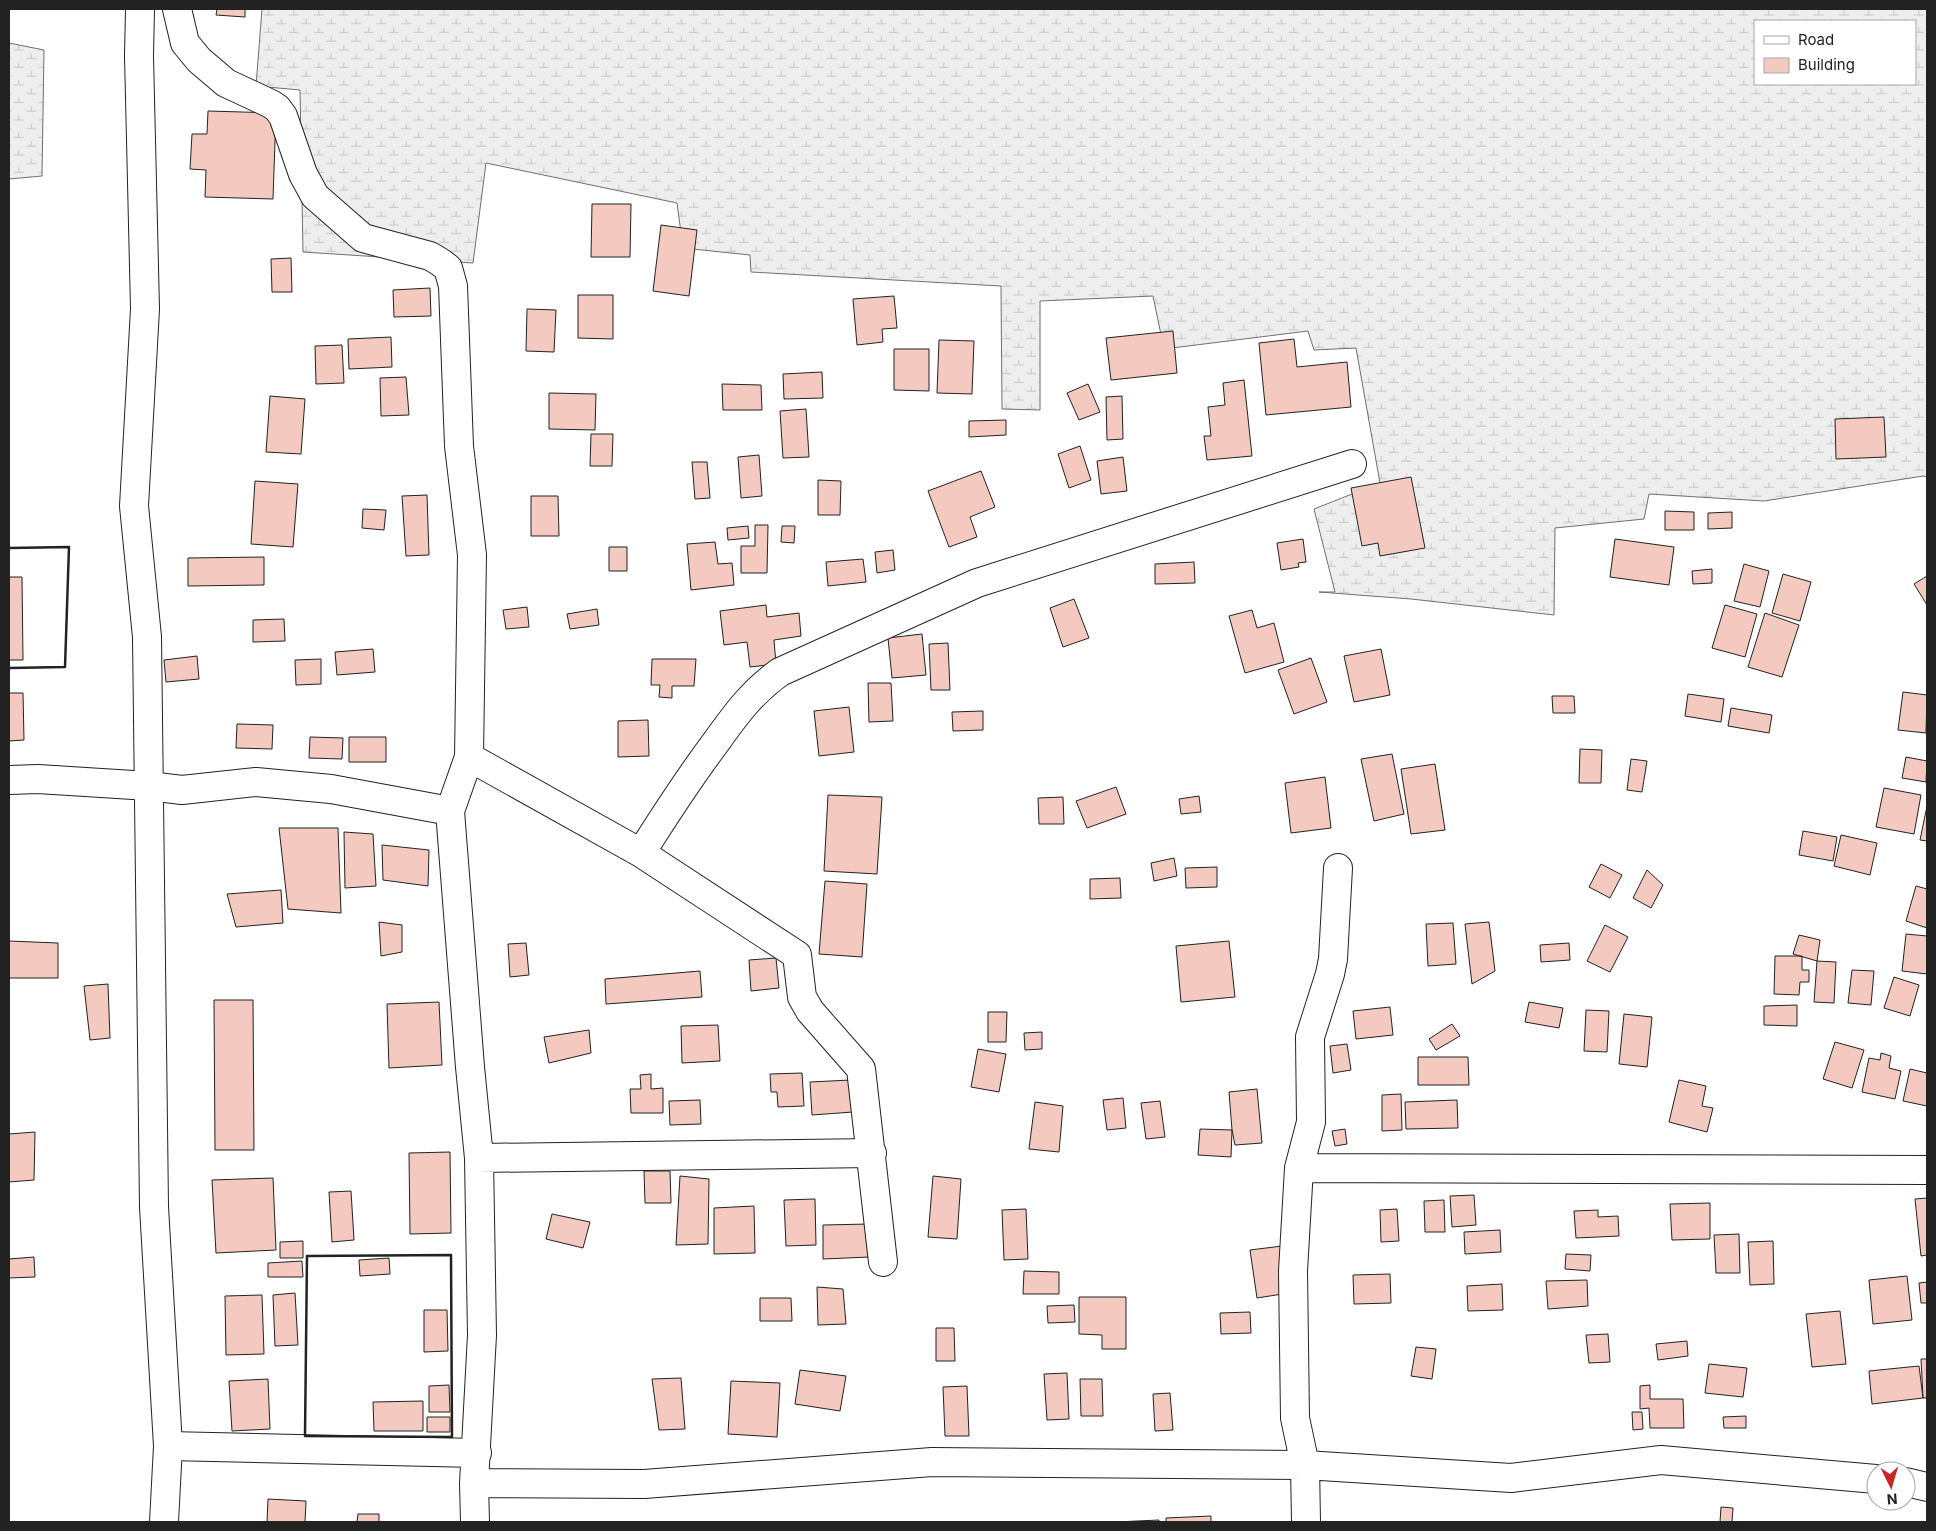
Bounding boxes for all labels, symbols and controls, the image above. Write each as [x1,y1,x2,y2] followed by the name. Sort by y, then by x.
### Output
[1754,20,1916,85] legend
[1798,30,1834,49] text: Road
[1798,55,1855,74] text: Building
[1866,1461,1916,1511] north arrow
[1886,1491,1898,1508] text: N

